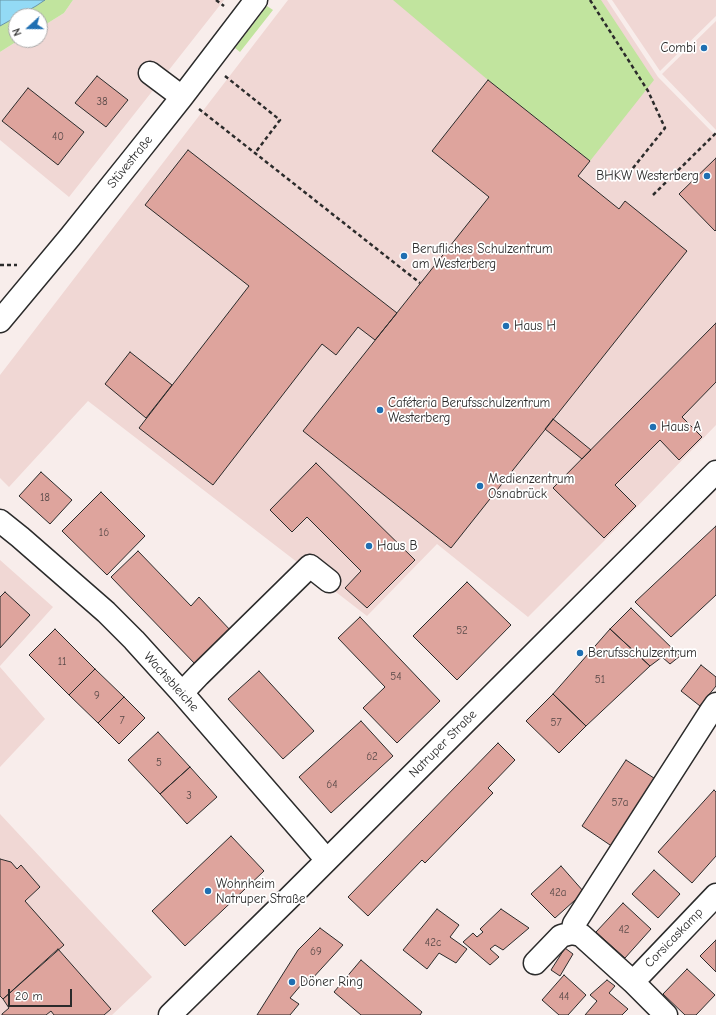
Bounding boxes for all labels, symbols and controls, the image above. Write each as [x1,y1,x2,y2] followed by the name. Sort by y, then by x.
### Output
[8,8,48,48] north arrow
[10,26,25,38] text: N
[660,40,696,56] place label: Combi
[699,43,709,53] marker: Combi
[96,95,108,109] house number: 38
[52,130,64,144] house number: 40
[104,132,156,192] street label: Stüvestraße
[596,168,699,184] place label: BHKW Westerberg
[702,171,712,181] marker: BHKW Westerberg
[412,241,553,272] place label: Berufliches Schulzentrum am Westerberg
[399,251,409,261] marker: Berufliches Schulzentrum am Westerberg
[514,318,556,334] place label: Haus H
[501,321,511,331] marker: Haus H
[388,395,550,426] place label: Caféteria Berufsschulzentrum Westerberg
[375,405,385,415] marker: Caféteria Berufsschulzentrum Westerberg
[661,419,701,435] place label: Haus A
[648,422,658,432] marker: Haus A
[488,471,574,502] place label: Medienzentrum Osnabrück
[475,481,485,491] marker: Medienzentrum Osnabrück
[40,491,50,505] house number: 18
[99,526,109,540] house number: 16
[377,538,418,554] place label: Haus B
[364,541,374,551] marker: Haus B
[456,624,468,638] house number: 52
[588,645,697,661] place label: Berufsschulzentrum
[575,648,585,658] marker: Berufsschulzentrum
[140,649,202,715] street label: Wachsbleiche
[58,655,66,669] house number: 11
[390,670,402,684] house number: 54
[595,673,605,687] house number: 51
[94,689,100,703] house number: 9
[406,707,480,781] street label: Natruper Straße
[119,714,125,728] house number: 7
[550,716,562,730] house number: 57
[366,750,378,764] house number: 62
[156,756,162,770] house number: 5
[326,778,338,792] house number: 64
[186,789,192,803] house number: 3
[612,796,628,810] house number: 57a
[216,876,306,907] place label: Wohnheim Natruper Straße
[203,886,213,896] marker: Wohnheim Natruper Straße
[550,886,566,900] house number: 42a
[642,905,706,971] street label: Corsicaskamp
[618,923,630,937] house number: 42
[425,936,441,950] house number: 42c
[310,945,322,959] house number: 69
[300,974,363,990] place label: Döner Ring
[287,977,297,987] marker: Döner Ring
[10,981,74,1007] scale bar
[15,989,43,1003] text: 20 m
[559,990,569,1004] house number: 44

